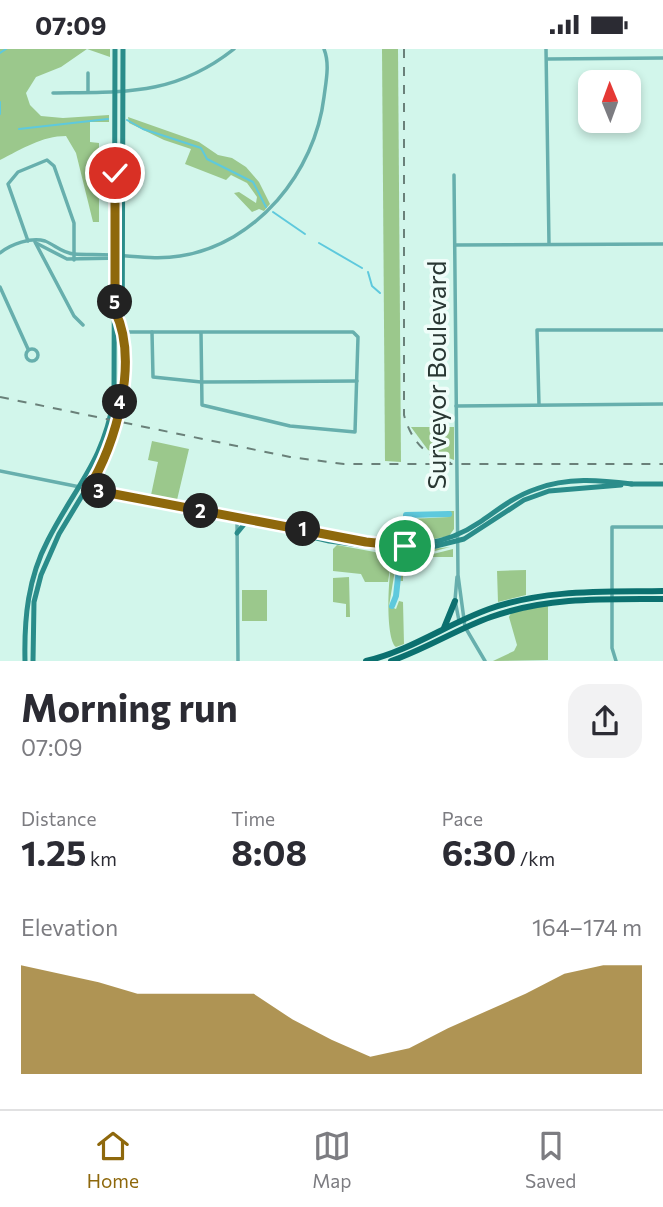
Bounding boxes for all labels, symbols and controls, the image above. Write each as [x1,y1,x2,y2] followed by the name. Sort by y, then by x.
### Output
[35,9,107,40] text: 07:09
[578,70,640,133] north arrow
[578,70,641,133] map controls
[85,143,145,203] pin
[96,154,134,192] icon: check
[420,261,451,489] street label: Surveyor Boulevard
[97,285,132,319] pin: 5
[109,290,120,313] text: 5
[102,385,138,419] pin: 4
[114,390,125,413] text: 4
[82,473,116,509] pin: 3
[93,479,104,502] text: 3
[184,493,218,529] pin: 2
[195,499,206,522] text: 2
[286,511,320,547] pin: 1
[375,516,435,576] pin
[298,517,307,540] text: 1
[386,527,424,565] icon: arrive
[21,683,238,730] text: Morning run
[568,684,642,758] button: share
[21,733,82,761] text: 07:09
[21,807,97,830] text: Distance
[231,807,275,830] text: Time
[442,807,483,830] text: Pace
[21,830,86,873] text: 1.25
[231,830,307,873] text: 8:08
[442,830,516,873] text: 6:30
[86,847,117,870] text: km
[516,847,555,870] text: /km
[21,913,118,941] text: Elevation
[532,913,642,941] text: 164–174 m
[87,1127,139,1192] tab: Home
[312,1127,352,1192] tab: Map
[525,1127,576,1192] tab: Saved

